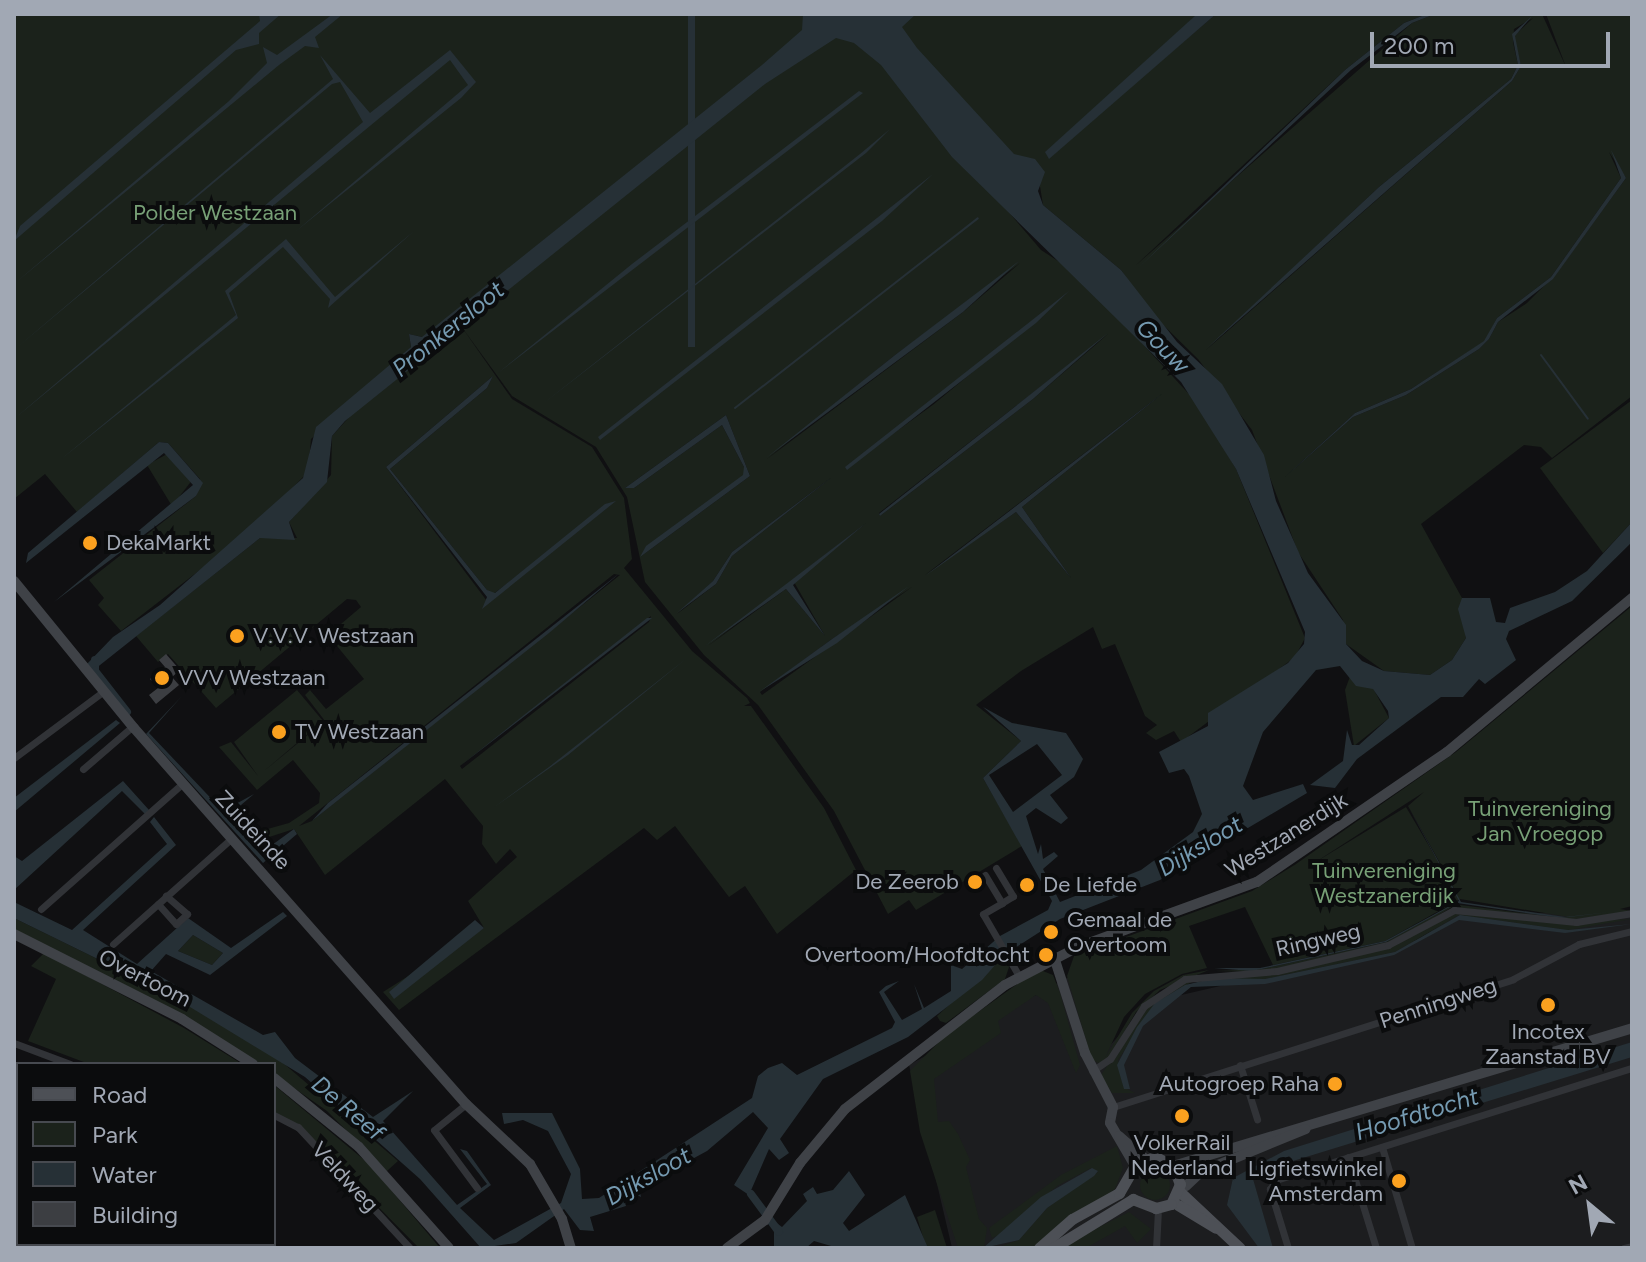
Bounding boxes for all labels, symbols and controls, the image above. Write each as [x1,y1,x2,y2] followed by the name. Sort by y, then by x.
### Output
[1374,16,1614,66] scale bar
[1384,31,1455,60] text: 200 m
[133,200,297,226] park label: Polder Westzaan
[386,275,510,383] water label: Pronkersloot
[1130,313,1196,379] water label: Gouw
[106,530,211,556] place label: DekaMarkt
[81,534,99,552] marker: DekaMarkt
[253,623,414,649] place label: V.V.V. Westzaan
[228,627,246,645] marker: V.V.V. Westzaan
[178,665,325,691] place label: VVV Westzaan
[153,669,171,687] marker: VVV Westzaan
[295,719,424,745] place label: TV Westzaan
[270,723,288,741] marker: TV Westzaan
[210,785,296,875] street label: Zuideinde
[1220,787,1352,883] street label: Westzanerdijk
[1468,795,1612,846] park label: Tuinvereniging Jan Vroegop
[1152,810,1248,882] water label: Dijksloot
[1312,857,1456,908] park label: Tuinvereniging Westzanerdijk
[855,869,959,895] place label: De Zeerob
[1043,872,1137,898] place label: De Liefde
[966,873,984,891] marker: De Zeerob
[1018,876,1036,894] marker: De Liefde
[1067,906,1172,958] place label: Gemaal de Overtoom
[1273,917,1363,963] street label: Ringweg
[1042,923,1060,941] marker: Gemaal de Overtoom
[805,942,1030,968] place label: Overtoom/Hoofdtocht
[94,943,196,1013] street label: Overtoom
[1037,946,1055,964] marker: Overtoom/Hoofdtocht
[1376,972,1500,1034] street label: Penningweg
[1539,996,1557,1014] marker: Incotex Zaanstad BV
[1485,1018,1611,1070] place label: Incotex Zaanstad BV
[16,1062,276,1246] legend
[306,1069,390,1147] water label: De Reef
[1159,1071,1319,1097] place label: Autogroep Raha
[1326,1075,1344,1093] marker: Autogroep Raha
[92,1080,147,1109] text: Road
[1352,1082,1482,1146] water label: Hoofdtocht
[1173,1107,1191,1125] marker: VolkerRail Nederland
[92,1120,138,1149] text: Park
[1131,1129,1233,1180] place label: VolkerRail Nederland
[306,1137,384,1217] street label: Veldweg
[600,1141,696,1211] water label: Dijksloot
[1248,1155,1383,1206] place label: Ligfietswinkel Amsterdam
[92,1160,157,1189] text: Water
[1550,1166,1630,1246] north arrow
[1564,1169,1592,1201] text: N
[1390,1172,1408,1190] marker: Ligfietswinkel Amsterdam
[92,1200,178,1229] text: Building

